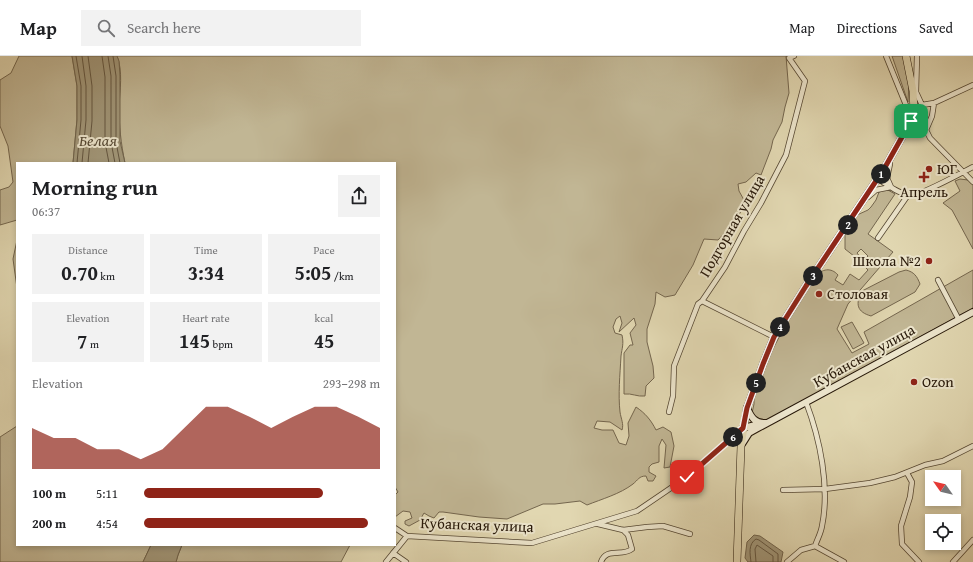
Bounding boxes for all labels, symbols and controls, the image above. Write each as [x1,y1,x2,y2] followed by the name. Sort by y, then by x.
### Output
[81,10,361,46] search box
[20,14,57,42] text: Map
[95,17,117,39] icon: search
[127,17,201,38] text: Search here
[789,18,815,38] text: Map
[837,18,897,38] text: Directions
[919,18,953,38] text: Saved
[894,104,928,138] pin
[900,110,922,132] icon: arrive
[79,128,117,152] water label: Белая
[937,158,957,179] place label: ЮГ
[871,164,891,184] pin: 1
[924,164,934,174] marker: ЮГ
[878,166,884,182] text: 1
[694,170,770,281] street label: Подгорная улица
[32,171,158,203] text: Morning run
[919,172,929,182] marker: Апрель
[338,175,380,217] button: share
[900,181,948,202] place label: Апрель
[32,202,60,221] text: 06:37
[838,215,858,235] pin: 2
[845,217,851,233] text: 2
[68,242,108,258] text: Distance
[194,242,218,258] text: Time
[313,242,335,258] text: Pace
[853,250,921,271] place label: Школа №2
[924,256,934,266] marker: Школа №2
[61,258,98,287] text: 0.70
[188,258,224,287] text: 3:34
[295,258,331,287] text: 5:05
[803,266,823,286] pin: 3
[98,268,115,284] text: km
[331,268,353,284] text: /km
[810,268,816,284] text: 3
[827,283,888,304] place label: Столовая
[814,289,824,299] marker: Столовая
[66,310,110,326] text: Elevation
[182,310,230,326] text: Heart rate
[315,310,333,326] text: kcal
[770,317,790,337] pin: 4
[809,318,919,392] street label: Кубанская улица
[777,319,783,335] text: 4
[77,326,87,355] text: 7
[179,326,210,355] text: 145
[314,326,334,355] text: 45
[87,336,99,352] text: m
[210,336,233,352] text: bpm
[922,371,954,392] place label: Ozon
[746,373,766,393] pin: 5
[32,374,83,393] text: Elevation
[323,374,380,393] text: 293–298 m
[753,375,759,391] text: 5
[909,377,919,387] marker: Ozon
[723,427,743,447] pin: 6
[730,429,736,445] text: 6
[670,460,704,494] pin
[676,466,698,488] icon: check
[925,470,961,506] north arrow
[925,470,961,550] map controls
[32,484,66,503] text: 100 m
[96,484,118,503] text: 5:11
[420,512,535,537] street label: Кубанская улица
[32,514,66,533] text: 200 m
[96,514,118,533] text: 4:54
[925,514,961,550] button: locate

